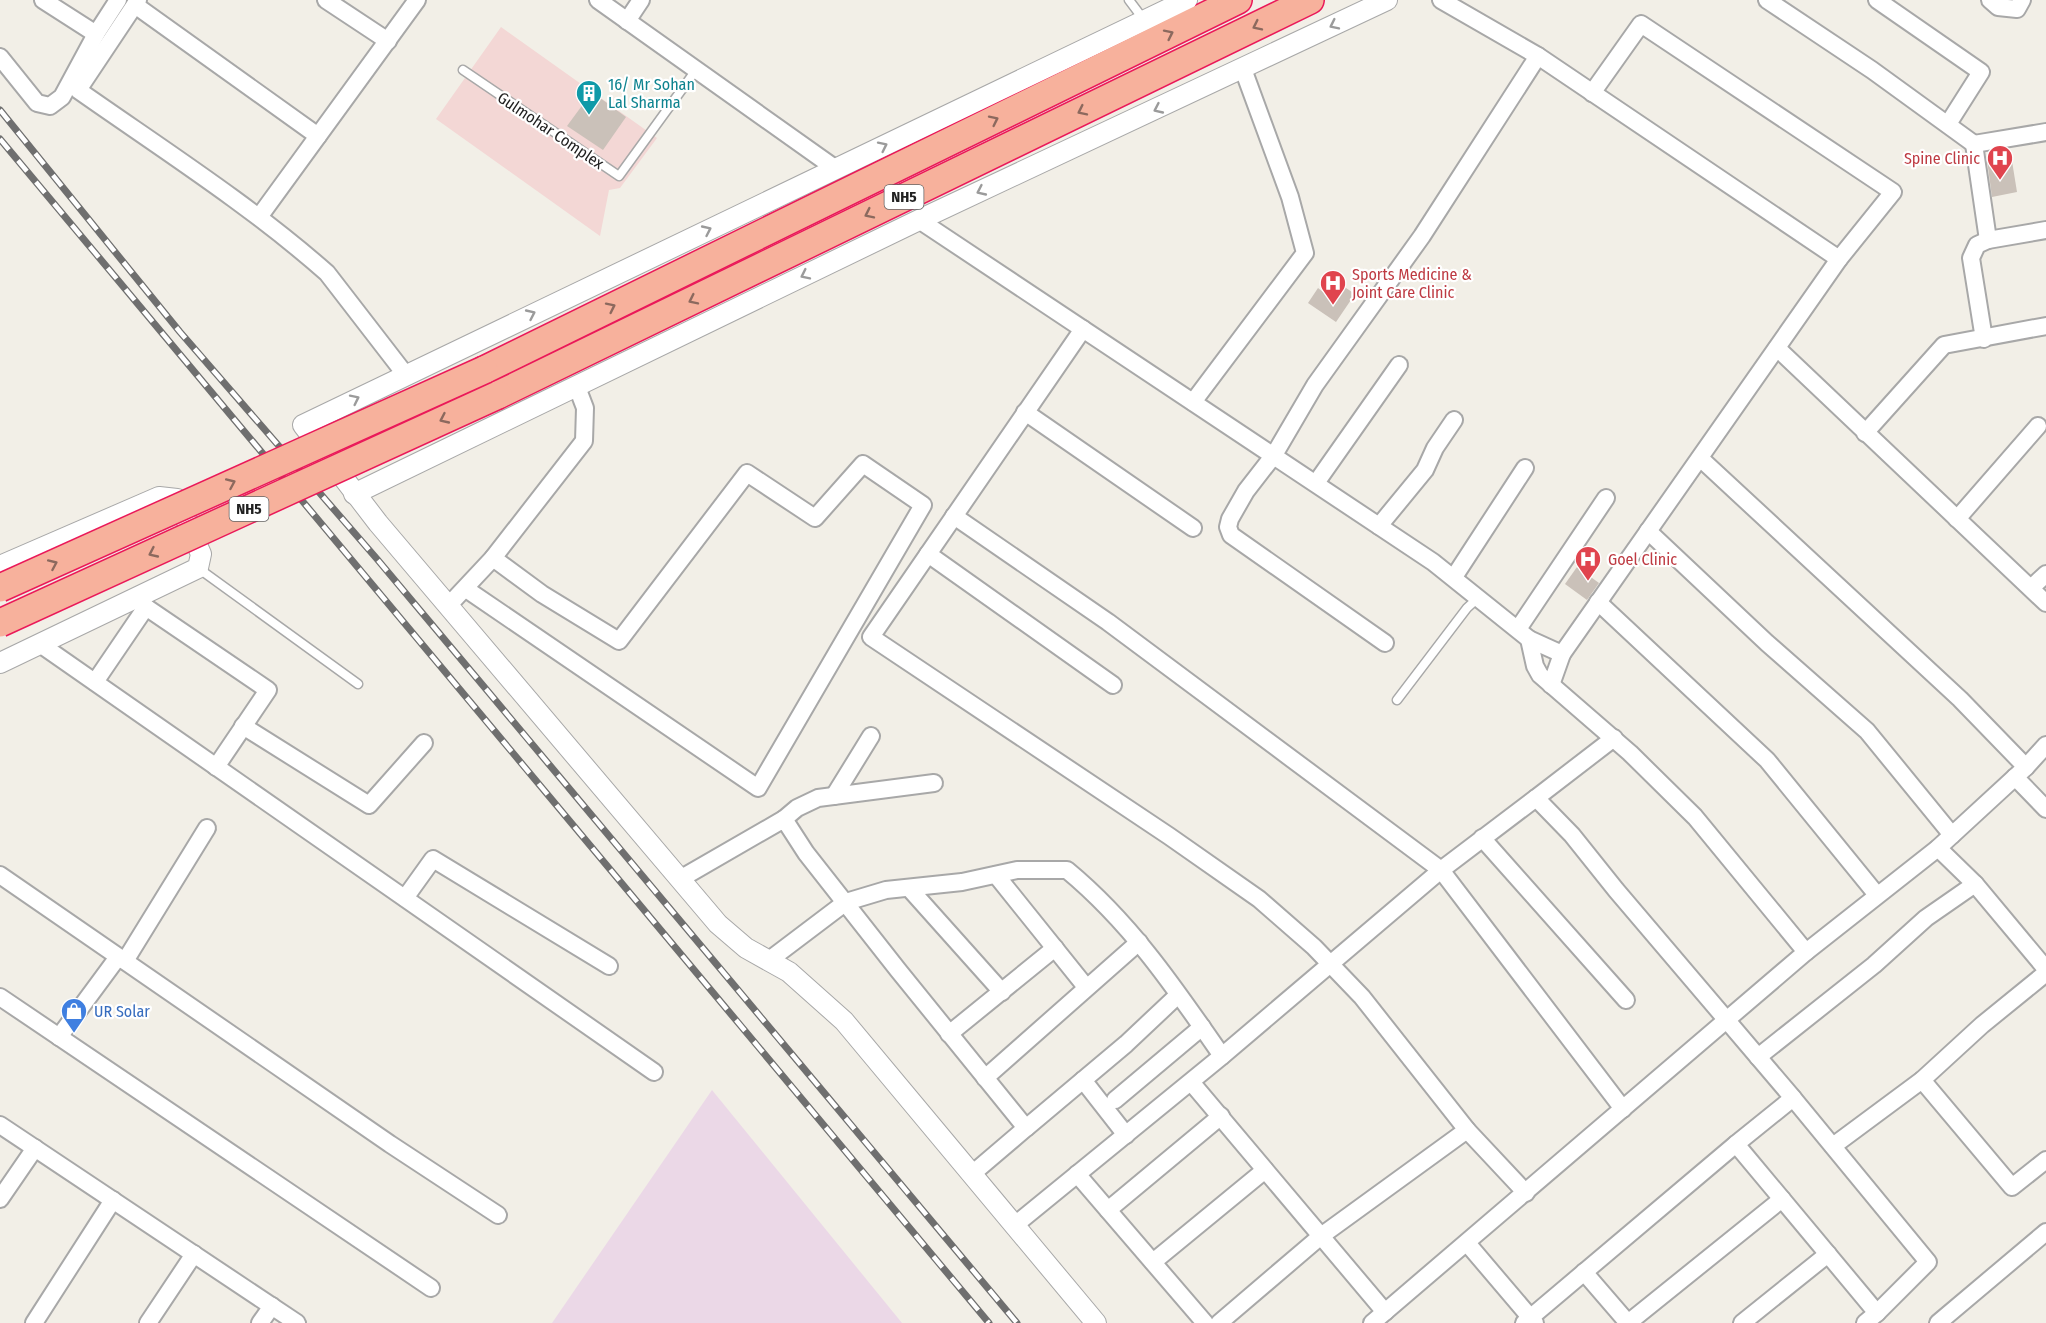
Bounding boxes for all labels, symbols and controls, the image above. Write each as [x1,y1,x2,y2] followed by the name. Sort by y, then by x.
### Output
[1253,18,1264,30] one-way arrow
[1330,18,1341,30] one-way arrow
[1163,29,1174,41] one-way arrow
[608,75,695,112] place label: 16/ Mr Sohan Lal Sharma
[574,78,604,116] building icon: 16/ Mr Sohan Lal Sharma
[494,88,607,173] street label: Gulmohar Complex
[1153,101,1164,113] one-way arrow
[1077,103,1088,115] one-way arrow
[988,115,999,127] one-way arrow
[876,142,887,154] one-way arrow
[1985,143,2015,181] hospital icon: Spine Clinic
[1904,149,1980,168] place label: Spine Clinic
[977,183,988,195] one-way arrow
[884,185,924,209] road number: NH5
[864,207,875,219] one-way arrow
[700,226,711,238] one-way arrow
[1352,265,1472,302] place label: Sports Medicine & Joint Care Clinic
[801,268,812,279] one-way arrow
[1318,268,1348,306] hospital icon: Sports Medicine & Joint Care Clinic
[689,292,700,304] one-way arrow
[605,303,616,314] one-way arrow
[524,310,535,322] one-way arrow
[349,394,360,406] one-way arrow
[440,412,451,424] one-way arrow
[225,479,236,491] one-way arrow
[230,497,268,521] road number: NH5
[1573,544,1603,582] hospital icon: Goel Clinic
[148,546,159,558] one-way arrow
[1608,550,1677,569] place label: Goel Clinic
[47,559,58,571] one-way arrow
[59,996,89,1034] shop icon: UR Solar
[94,1002,150,1021] place label: UR Solar

